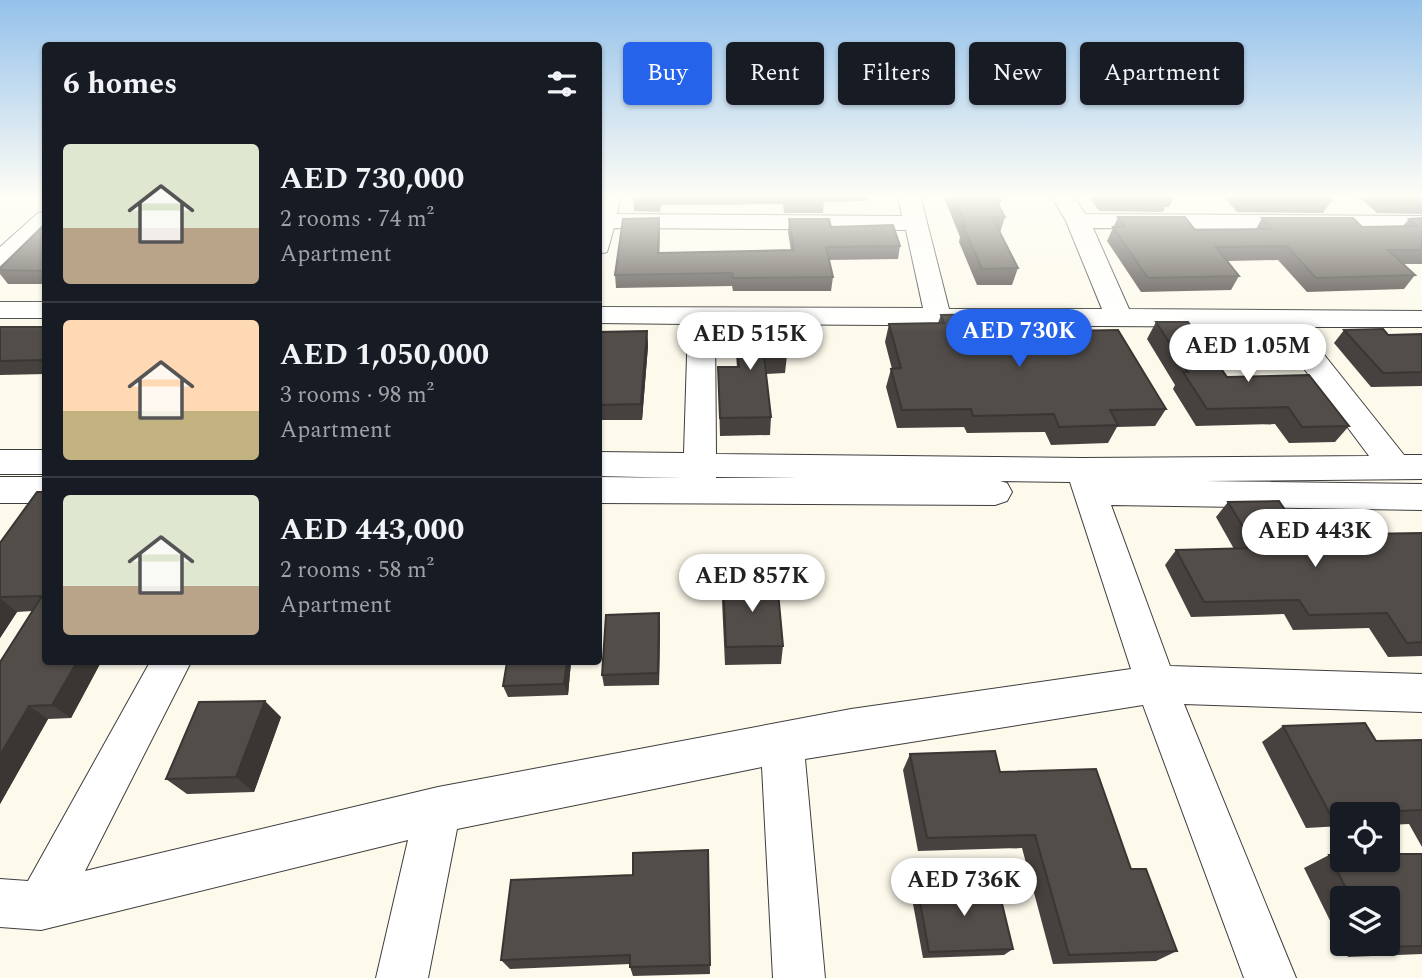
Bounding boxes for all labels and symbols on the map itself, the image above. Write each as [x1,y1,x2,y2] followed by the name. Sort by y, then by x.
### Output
[947,310,1091,369] pin: AED 730K
[678,312,822,372] pin: AED 515K
[1168,324,1328,384] pin: AED 1.05M
[1243,510,1387,569] pin: AED 443K
[680,554,824,614] pin: AED 857K
[892,858,1036,918] pin: AED 736K

